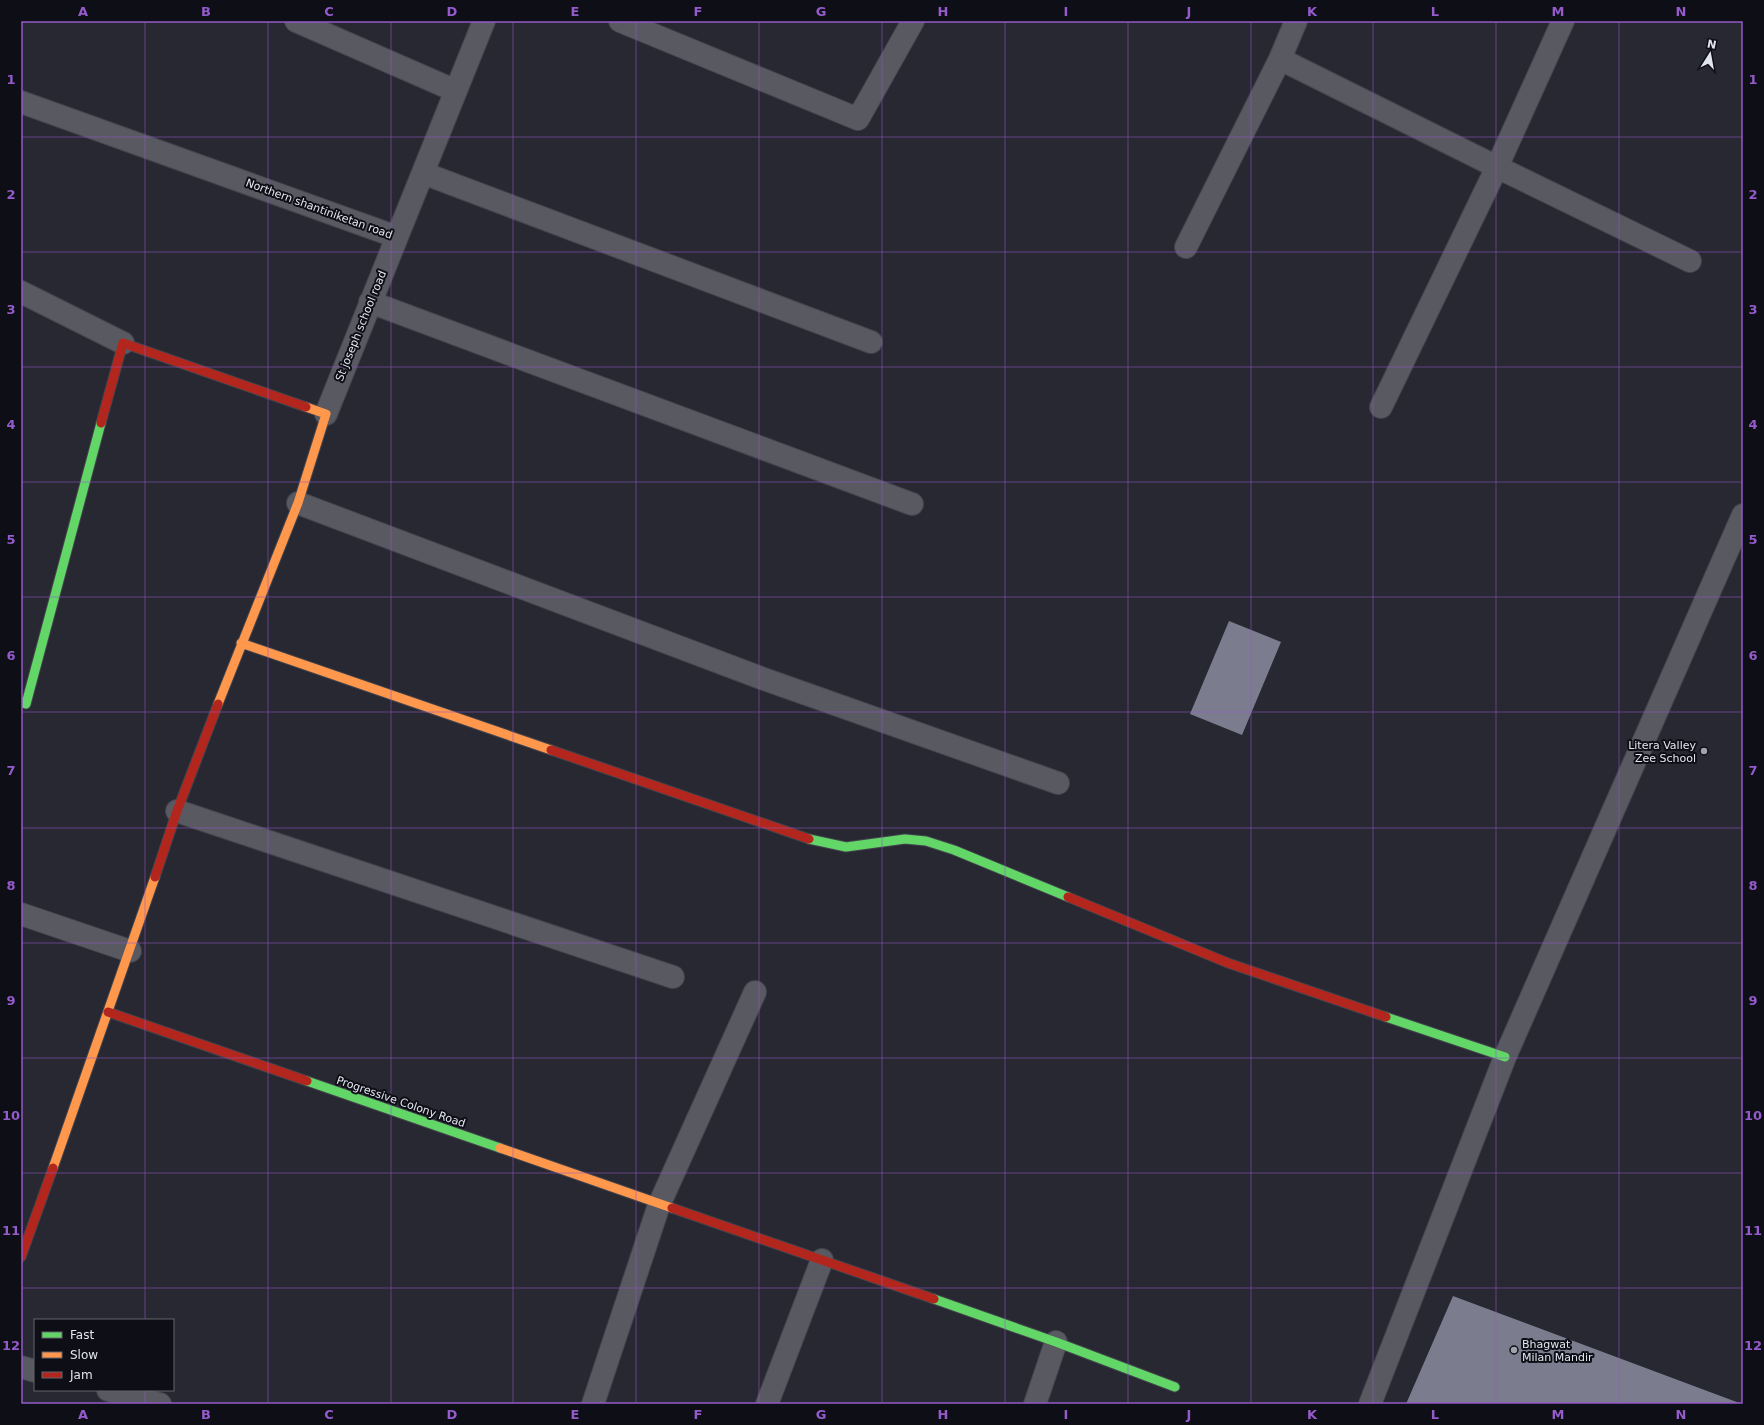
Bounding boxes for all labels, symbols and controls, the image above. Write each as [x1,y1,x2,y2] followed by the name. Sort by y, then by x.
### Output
[78,4,88,19] text: A
[201,4,211,19] text: B
[324,4,334,19] text: C
[447,4,458,19] text: D
[571,4,579,19] text: E
[694,4,702,19] text: F
[816,4,826,19] text: G
[938,4,948,19] text: H
[1064,4,1068,19] text: I
[1186,4,1191,19] text: J
[1307,4,1318,19] text: K
[1431,4,1439,19] text: L
[1552,4,1564,19] text: M
[1676,4,1686,19] text: N
[1690,34,1730,74] north arrow
[1706,37,1718,52] text: N
[6,72,16,87] text: 1
[1748,72,1758,87] text: 1
[244,176,394,242] street label: Northern shantiniketan road
[6,187,16,202] text: 2
[1748,187,1758,202] text: 2
[333,269,389,383] street label: St joseph school road
[6,302,16,317] text: 3
[1748,302,1758,317] text: 3
[6,417,16,432] text: 4
[1748,417,1758,432] text: 4
[6,532,16,547] text: 5
[1748,532,1758,547] text: 5
[6,648,16,663] text: 6
[1748,648,1758,663] text: 6
[1628,739,1696,765] place label: Litera Valley Zee School
[1699,746,1709,756] marker: Litera Valley Zee School
[6,763,16,778] text: 7
[1748,763,1758,778] text: 7
[6,878,16,893] text: 8
[1748,878,1758,893] text: 8
[6,993,16,1008] text: 9
[1748,993,1758,1008] text: 9
[335,1074,467,1130] street label: Progressive Colony Road
[2,1108,20,1123] text: 10
[1744,1108,1762,1123] text: 10
[2,1223,20,1238] text: 11
[1744,1223,1762,1238] text: 11
[34,1319,174,1391] legend
[70,1328,94,1342] text: Fast
[2,1338,20,1353] text: 12
[1522,1338,1593,1364] place label: Bhagwat Milan Mandir
[1744,1338,1762,1353] text: 12
[1509,1345,1519,1355] marker: Bhagwat Milan Mandir
[70,1348,98,1362] text: Slow
[69,1368,93,1382] text: Jam
[78,1407,88,1422] text: A
[201,1407,211,1422] text: B
[324,1407,334,1422] text: C
[447,1407,458,1422] text: D
[571,1407,579,1422] text: E
[694,1407,702,1422] text: F
[816,1407,826,1422] text: G
[938,1407,948,1422] text: H
[1064,1407,1068,1422] text: I
[1186,1407,1191,1422] text: J
[1307,1407,1318,1422] text: K
[1431,1407,1439,1422] text: L
[1552,1407,1564,1422] text: M
[1676,1407,1686,1422] text: N

